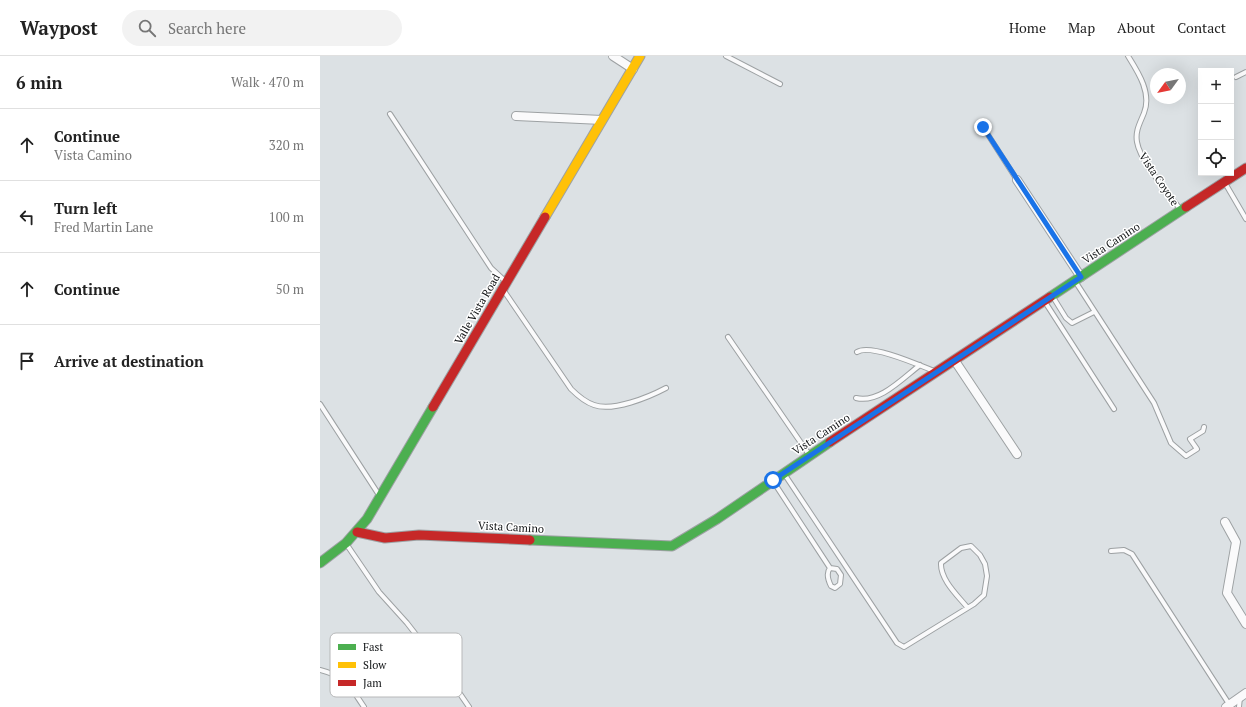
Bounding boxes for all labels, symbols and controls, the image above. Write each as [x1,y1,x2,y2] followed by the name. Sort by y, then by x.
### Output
[122,10,402,46] search box
[20,15,98,40] text: Waypost
[136,17,158,39] icon: search
[168,18,246,38] text: Search here
[1009,18,1046,37] text: Home
[1068,18,1095,37] text: Map
[1117,18,1155,37] text: About
[1177,18,1226,37] text: Contact
[1150,68,1186,104] north arrow
[1198,68,1234,176] map controls
[1198,68,1234,104] button: +
[16,71,63,94] text: 6 min
[231,73,304,91] text: Walk · 470 m
[1198,104,1234,140] button: −
[974,118,992,136] route end
[54,126,120,146] text: Continue
[16,134,38,156] icon: ahead
[269,136,304,154] text: 320 m
[1198,140,1234,176] button: locate
[54,146,132,164] text: Vista Camino
[1136,150,1182,209] street label: Vista Coyote
[54,198,118,218] text: Turn left
[16,206,38,228] icon: left
[269,208,304,226] text: 100 m
[54,218,153,236] text: Fred Martin Lane
[1080,219,1142,267] street label: Vista Camino
[451,271,503,347] street label: Valle Vista Road
[16,278,38,300] icon: ahead
[54,279,120,299] text: Continue
[276,280,304,298] text: 50 m
[16,350,38,372] icon: arrive
[54,351,204,371] text: Arrive at destination
[790,410,852,458] street label: Vista Camino
[764,471,782,489] route start
[478,518,544,536] street label: Vista Camino
[330,633,462,697] legend
[363,640,383,654] text: Fast
[363,658,387,672] text: Slow
[363,676,382,690] text: Jam

